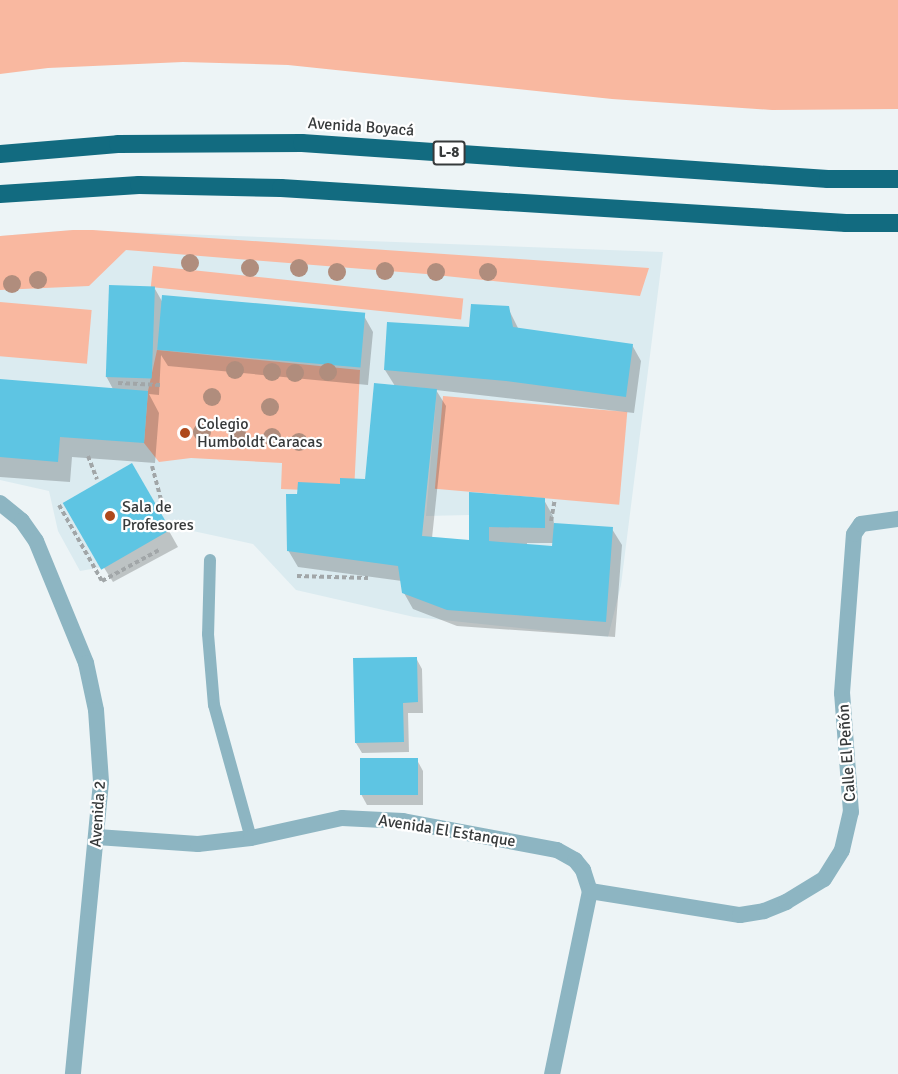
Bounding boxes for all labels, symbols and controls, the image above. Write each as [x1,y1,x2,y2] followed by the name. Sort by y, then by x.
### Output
[307,114,415,140] street label: Avenida Boyacá
[432,141,466,165] road number: L-8
[197,414,322,452] place label: Colegio Humboldt Caracas
[178,426,192,440] marker: Colegio Humboldt Caracas
[122,497,194,535] place label: Sala de Profesores
[103,509,117,523] marker: Sala de Profesores
[834,703,860,803] street label: Calle El Peñón
[86,780,110,848] street label: Avenida 2
[377,811,517,851] street label: Avenida El Estanque

